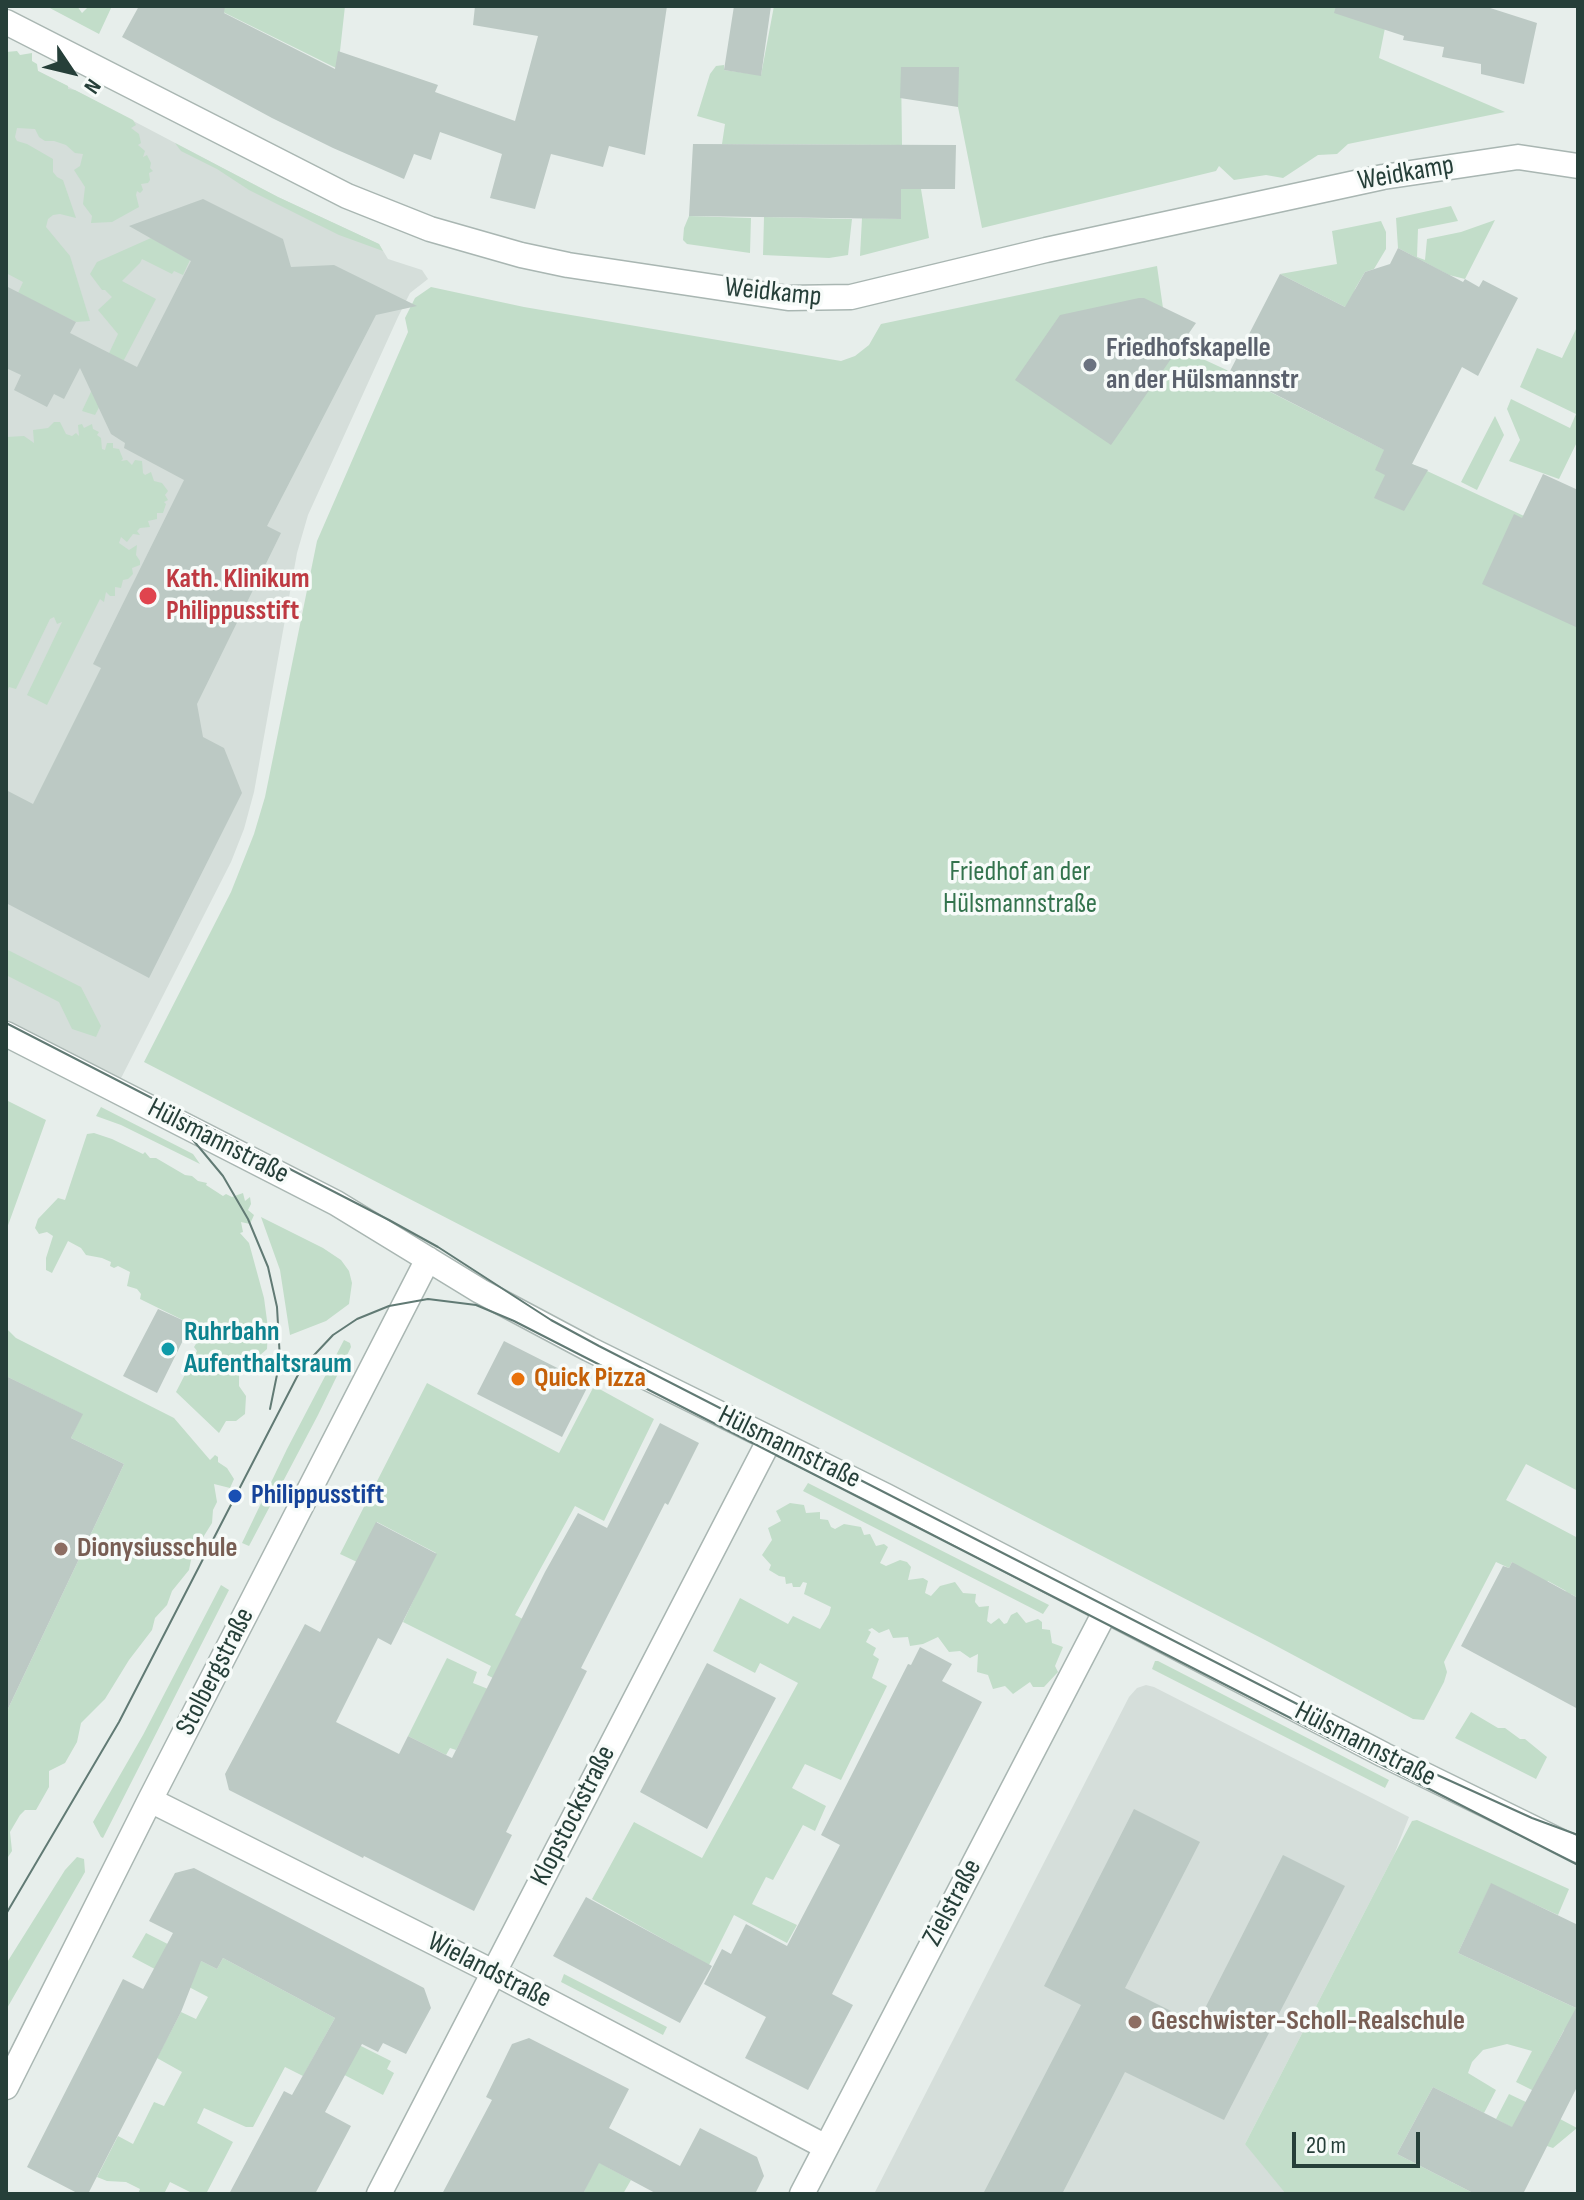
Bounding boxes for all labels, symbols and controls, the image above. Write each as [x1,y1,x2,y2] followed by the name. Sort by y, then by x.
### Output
[32,32,112,112] north arrow
[78,73,106,99] text: N
[1355,149,1457,199] street label: Weidkamp
[723,271,823,315] street label: Weidkamp
[1106,332,1299,398] place label: Friedhofskapelle an der Hülsmannstr
[1081,356,1099,374] marker: Friedhofskapelle an der Hülsmannstr
[166,563,310,629] place label: Kath. Klinikum Philippusstift
[137,585,159,607] marker: Kath. Klinikum Philippusstift
[943,856,1097,922] park label: Friedhof an der Hülsmannstraße
[142,1092,294,1192] street label: Hülsmannstraße
[184,1316,352,1382] place label: Ruhrbahn Aufenthaltsraum
[159,1340,177,1358] marker: Ruhrbahn Aufenthaltsraum
[534,1362,646,1396] place label: Quick Pizza
[509,1370,527,1388] marker: Quick Pizza
[712,1399,866,1497] street label: Hülsmannstraße
[251,1479,384,1513] place label: Philippusstift
[226,1487,244,1505] marker: Philippusstift
[77,1532,237,1566] place label: Dionysiusschule
[52,1540,70,1558] marker: Dionysiusschule
[170,1603,262,1741] street label: Stolbergstraße
[1289,1695,1441,1795] street label: Hülsmannstraße
[524,1740,624,1892] street label: Klopstockstraße
[916,1854,990,1952] street label: Zielstraße
[422,1926,556,2016] street label: Wielandstraße
[1151,2005,1465,2039] place label: Geschwister-Scholl-Realschule
[1126,2013,1144,2031] marker: Geschwister-Scholl-Realschule
[1296,2116,1424,2166] scale bar
[1306,2131,1346,2160] text: 20 m

